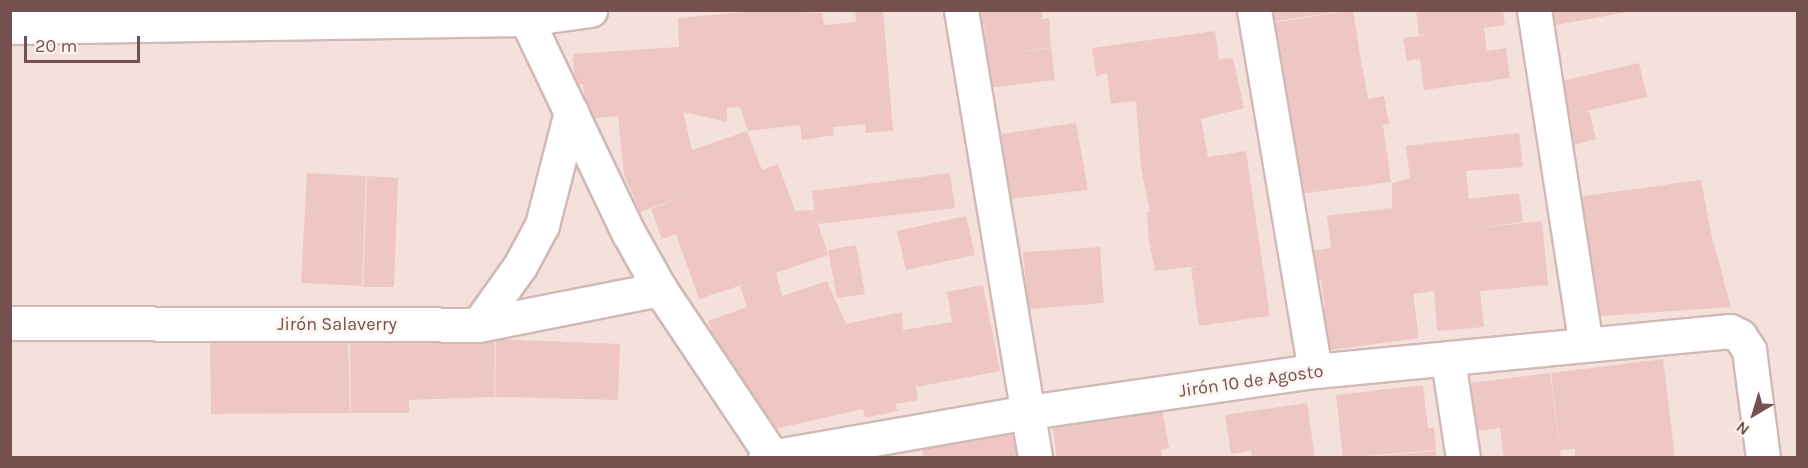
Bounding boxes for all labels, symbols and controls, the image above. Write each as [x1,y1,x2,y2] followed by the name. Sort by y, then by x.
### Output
[27,24,142,62] scale bar
[35,35,77,57] text: 20 m
[277,313,397,335] street label: Jirón Salaverry
[1177,360,1325,402] street label: Jirón 10 de Agosto
[1724,384,1784,444] north arrow
[1732,418,1753,440] text: N

